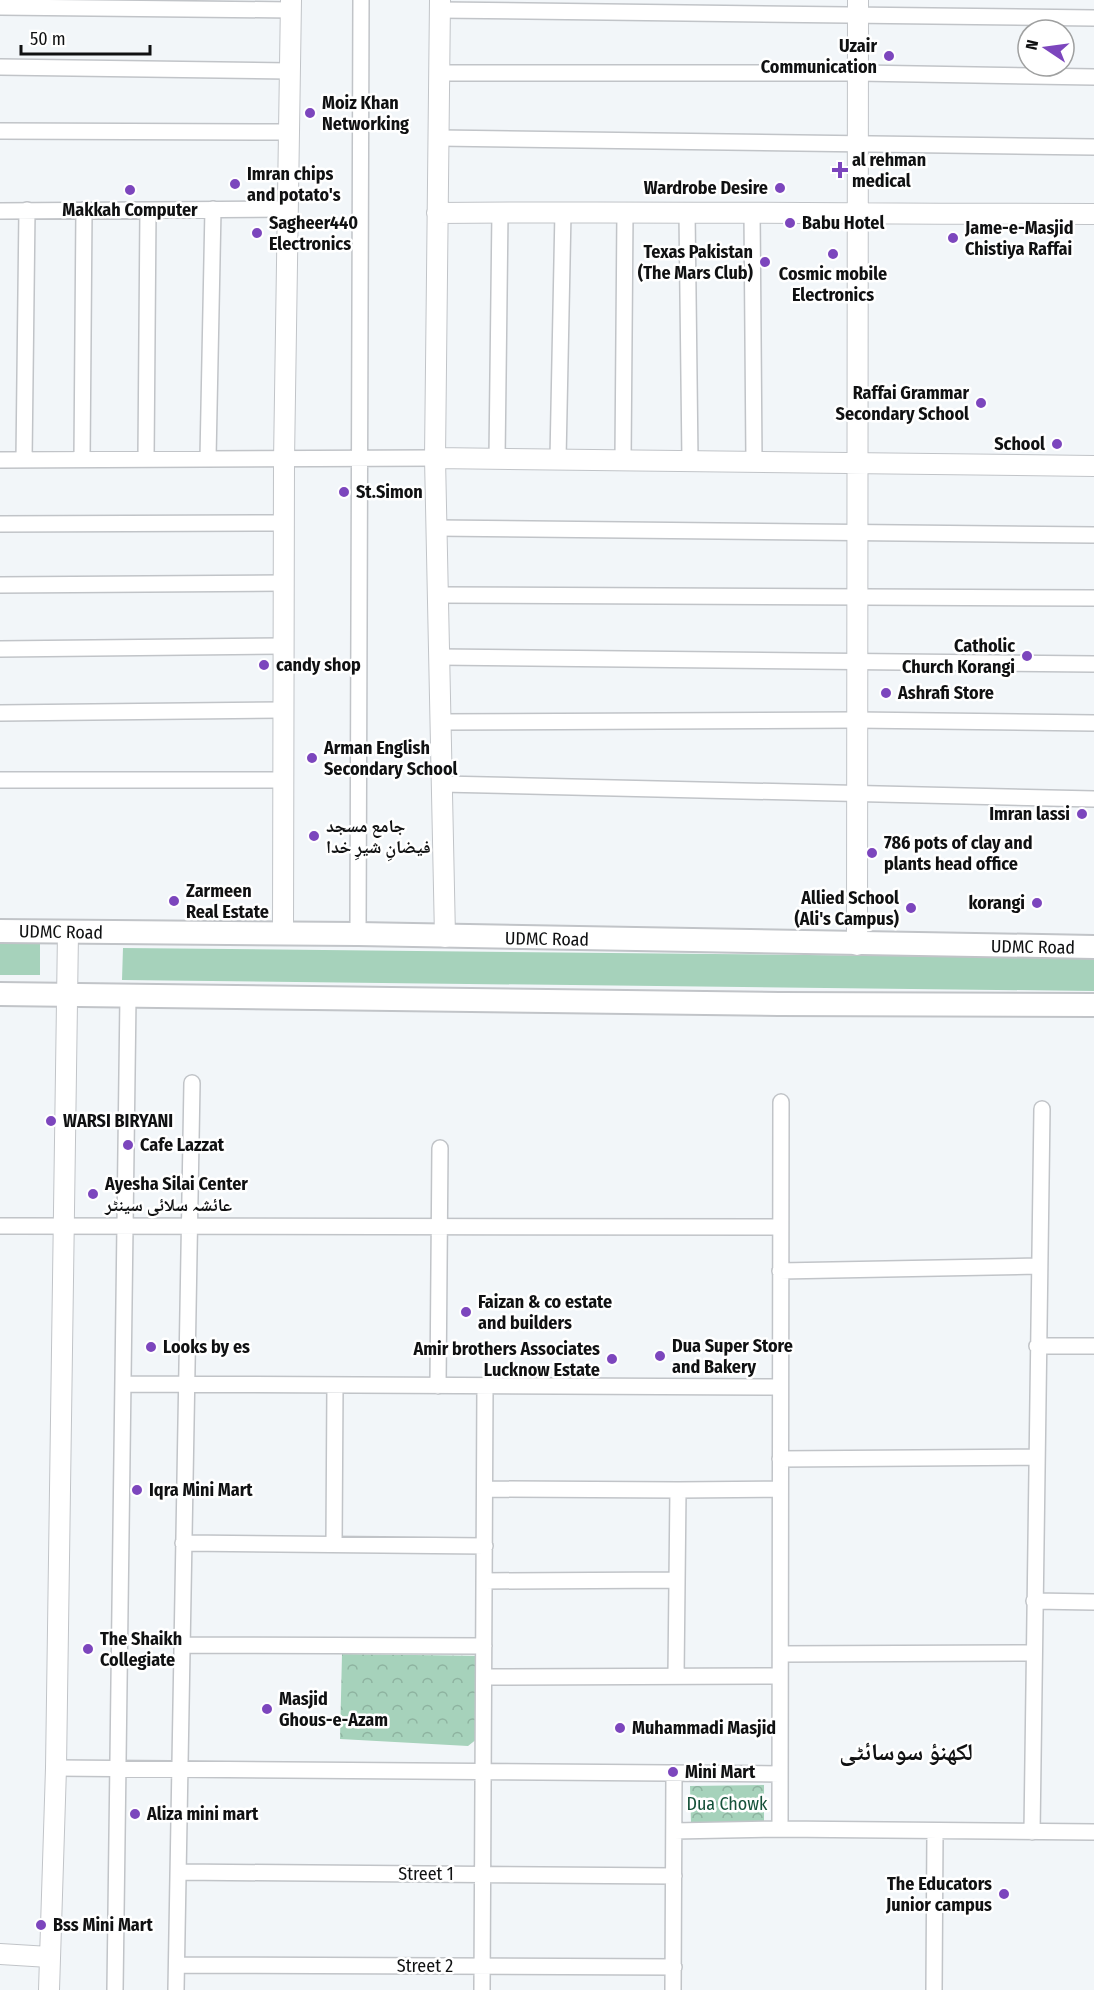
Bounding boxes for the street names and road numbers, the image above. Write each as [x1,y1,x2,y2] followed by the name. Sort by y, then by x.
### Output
[19,920,103,944] street label: UDMC Road
[505,927,589,951] street label: UDMC Road
[991,935,1075,959] street label: UDMC Road
[398,1863,454,1885] street label: Street 1
[397,1955,453,1977] street label: Street 2

